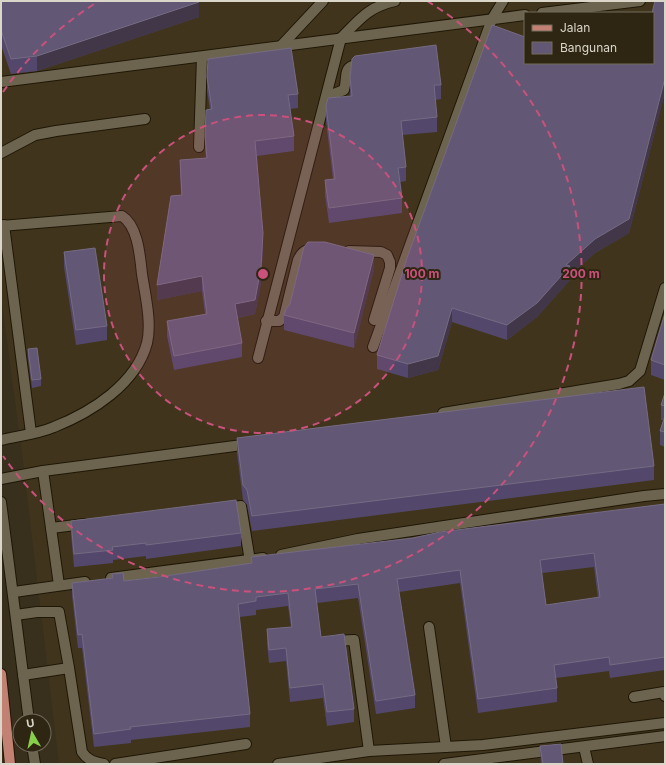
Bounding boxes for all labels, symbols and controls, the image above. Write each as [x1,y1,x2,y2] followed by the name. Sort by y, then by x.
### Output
[524,12,654,64] legend
[560,20,590,35] text: Jalan
[560,40,617,55] text: Bangunan
[404,266,440,281] text: 100 m
[562,266,600,281] text: 200 m
[256,267,270,281] centre of rings
[12,713,52,753] north arrow
[25,716,36,731] text: U

